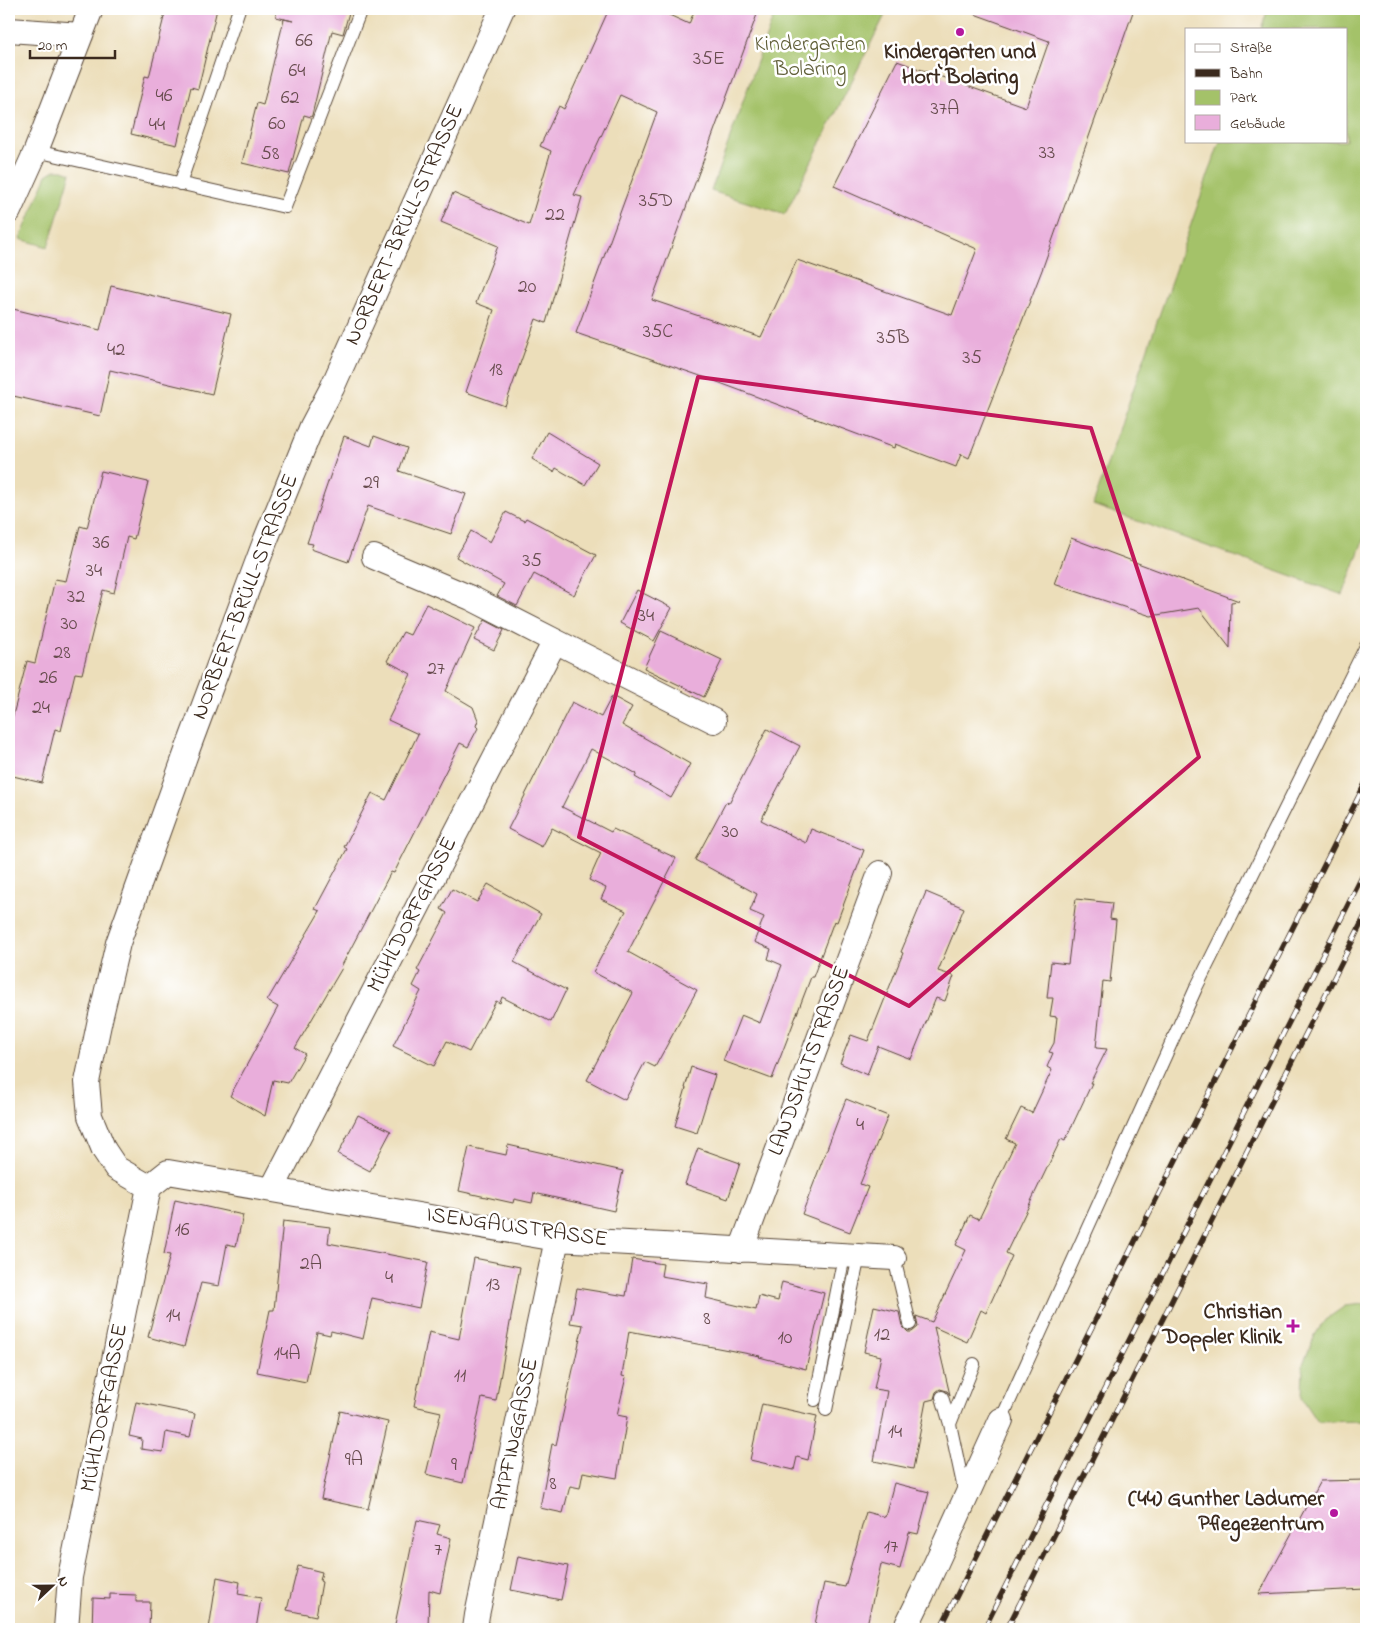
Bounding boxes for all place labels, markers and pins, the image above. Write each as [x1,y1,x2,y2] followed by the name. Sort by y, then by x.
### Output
[954,26,966,38] marker: Kindergarten und Hort Bolaring
[884,37,1037,95] place label: Kindergarten und Hort Bolaring
[1161,1297,1283,1354] place label: Christian Doppler Klinik
[1286,1319,1300,1333] marker: Christian Doppler Klinik
[1128,1484,1325,1542] place label: (44) Gunther Ladurner Pflegezentrum
[1328,1507,1340,1519] marker: (44) Gunther Ladurner Pflegezentrum

